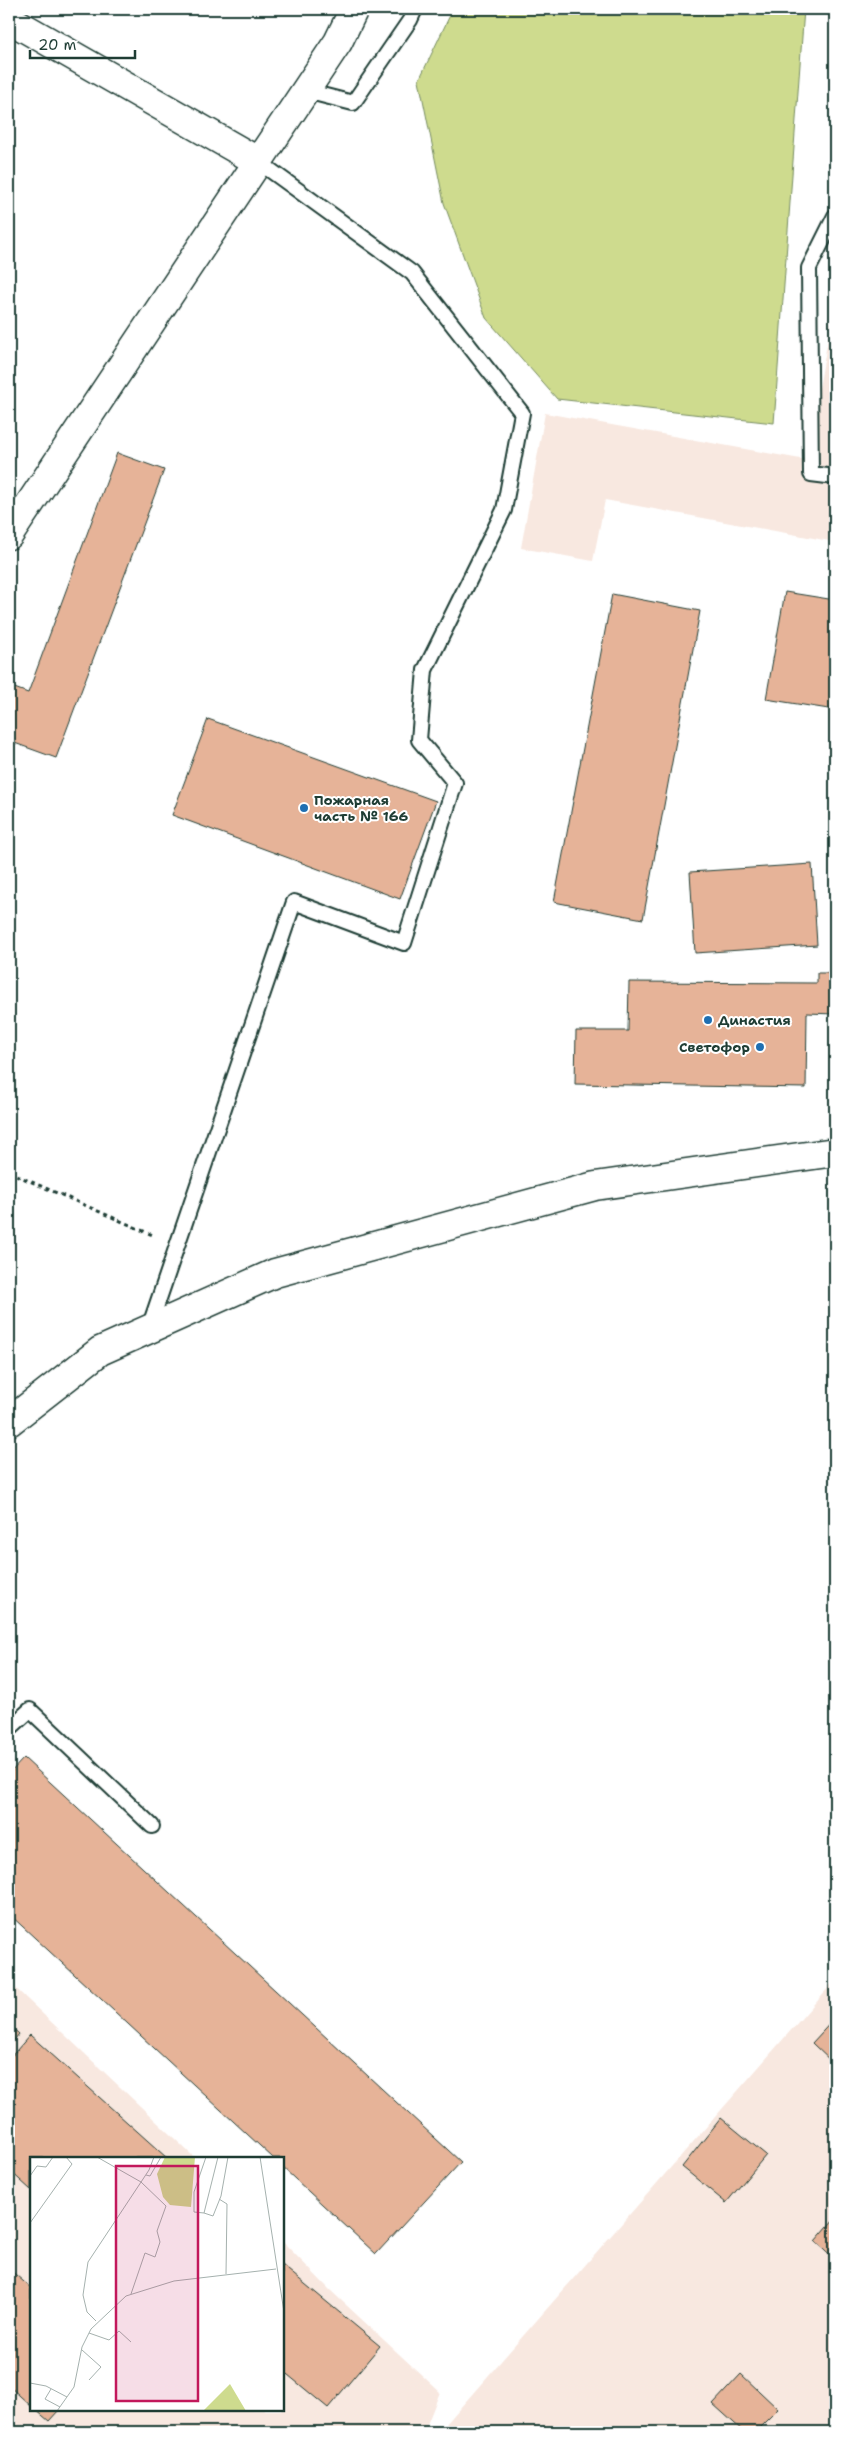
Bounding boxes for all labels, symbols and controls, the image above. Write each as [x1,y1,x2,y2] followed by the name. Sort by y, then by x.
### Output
[30,28,135,60] scale bar
[38,35,77,55] text: 20 m
[314,791,409,825] place label: Пожарная часть № 166
[298,802,310,814] marker: Пожарная часть № 166
[718,1011,791,1029] place label: Династия
[702,1014,714,1026] marker: Династия
[679,1038,750,1056] place label: Светофор
[754,1041,766,1053] marker: Светофор
[30,2157,284,2411] inset map

